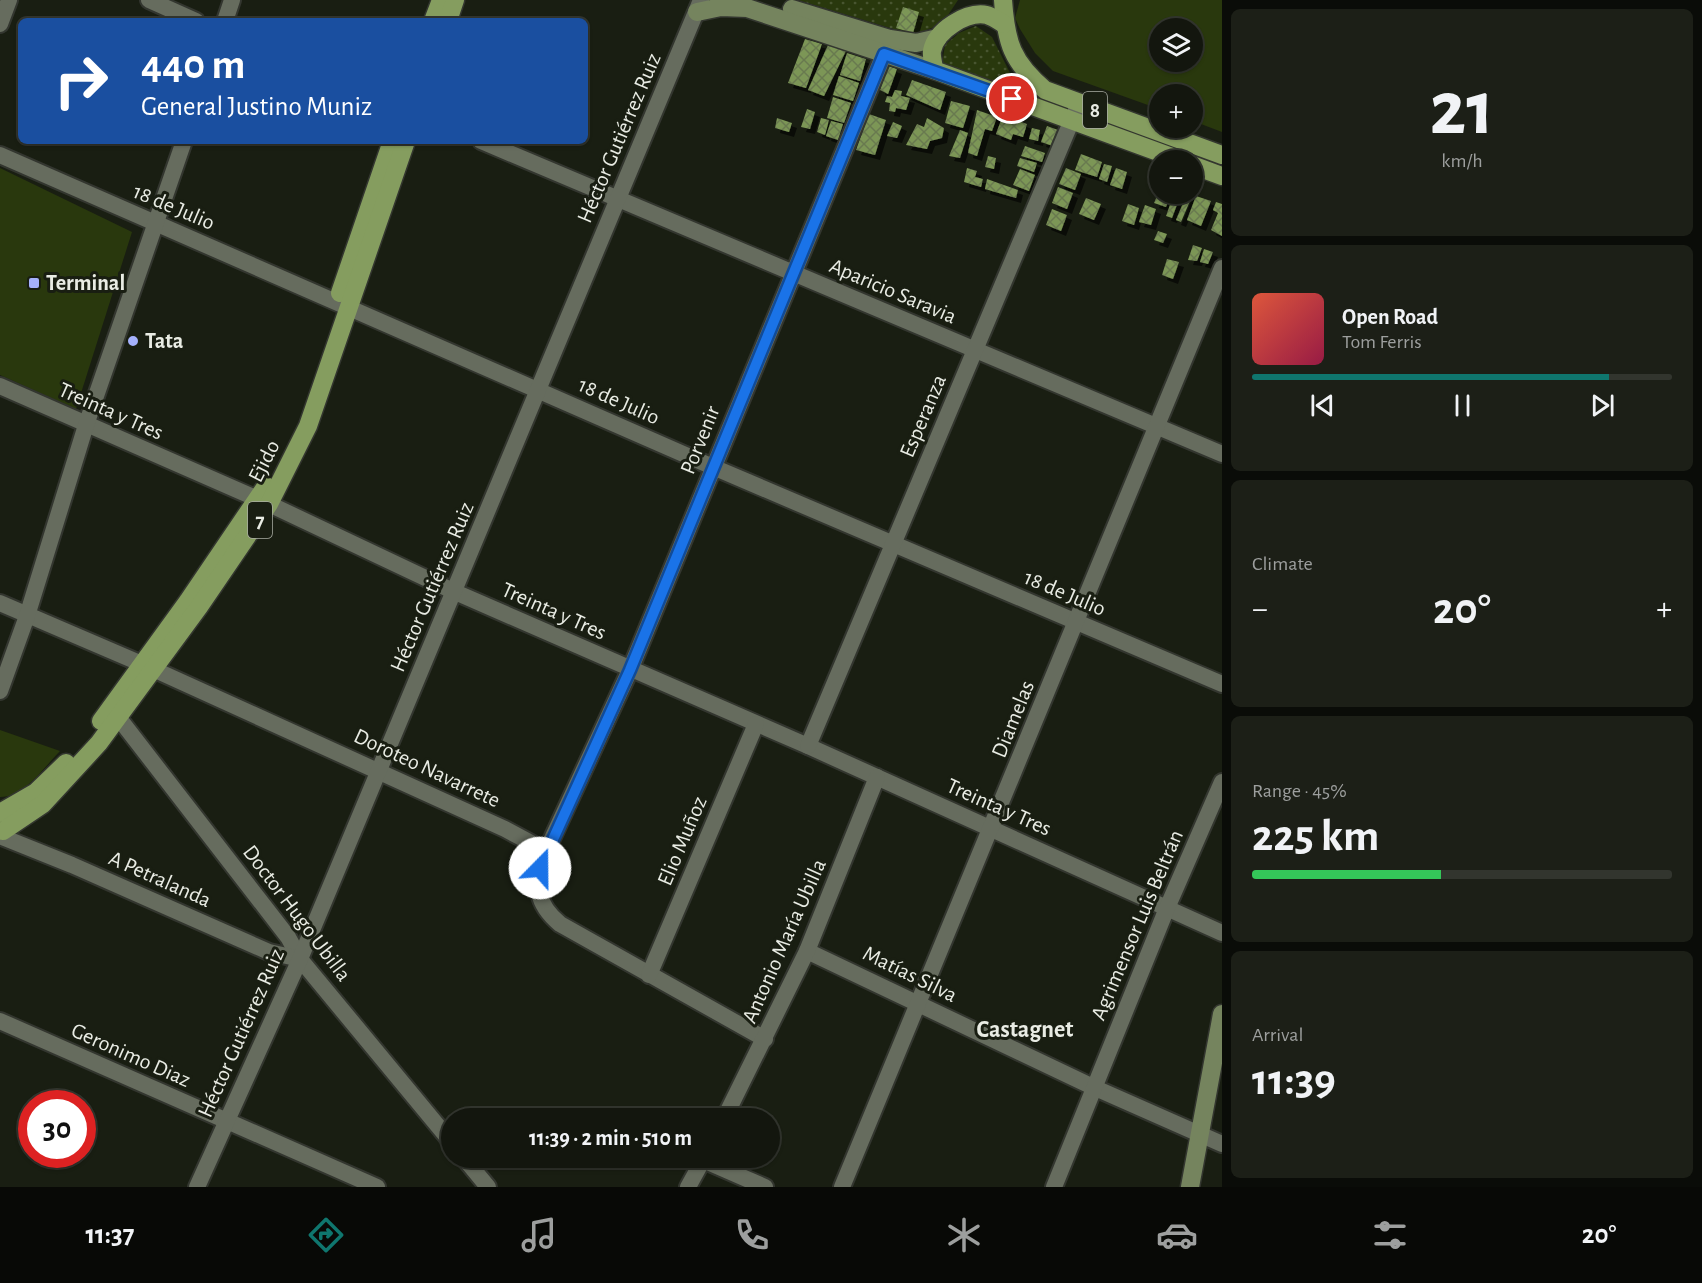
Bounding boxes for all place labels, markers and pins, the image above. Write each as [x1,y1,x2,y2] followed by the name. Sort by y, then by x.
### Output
[986,73,1037,124] pin
[46,272,125,294] place label: Terminal
[27,276,41,290] marker: Terminal
[145,330,184,352] place label: Tata
[126,334,140,348] marker: Tata

